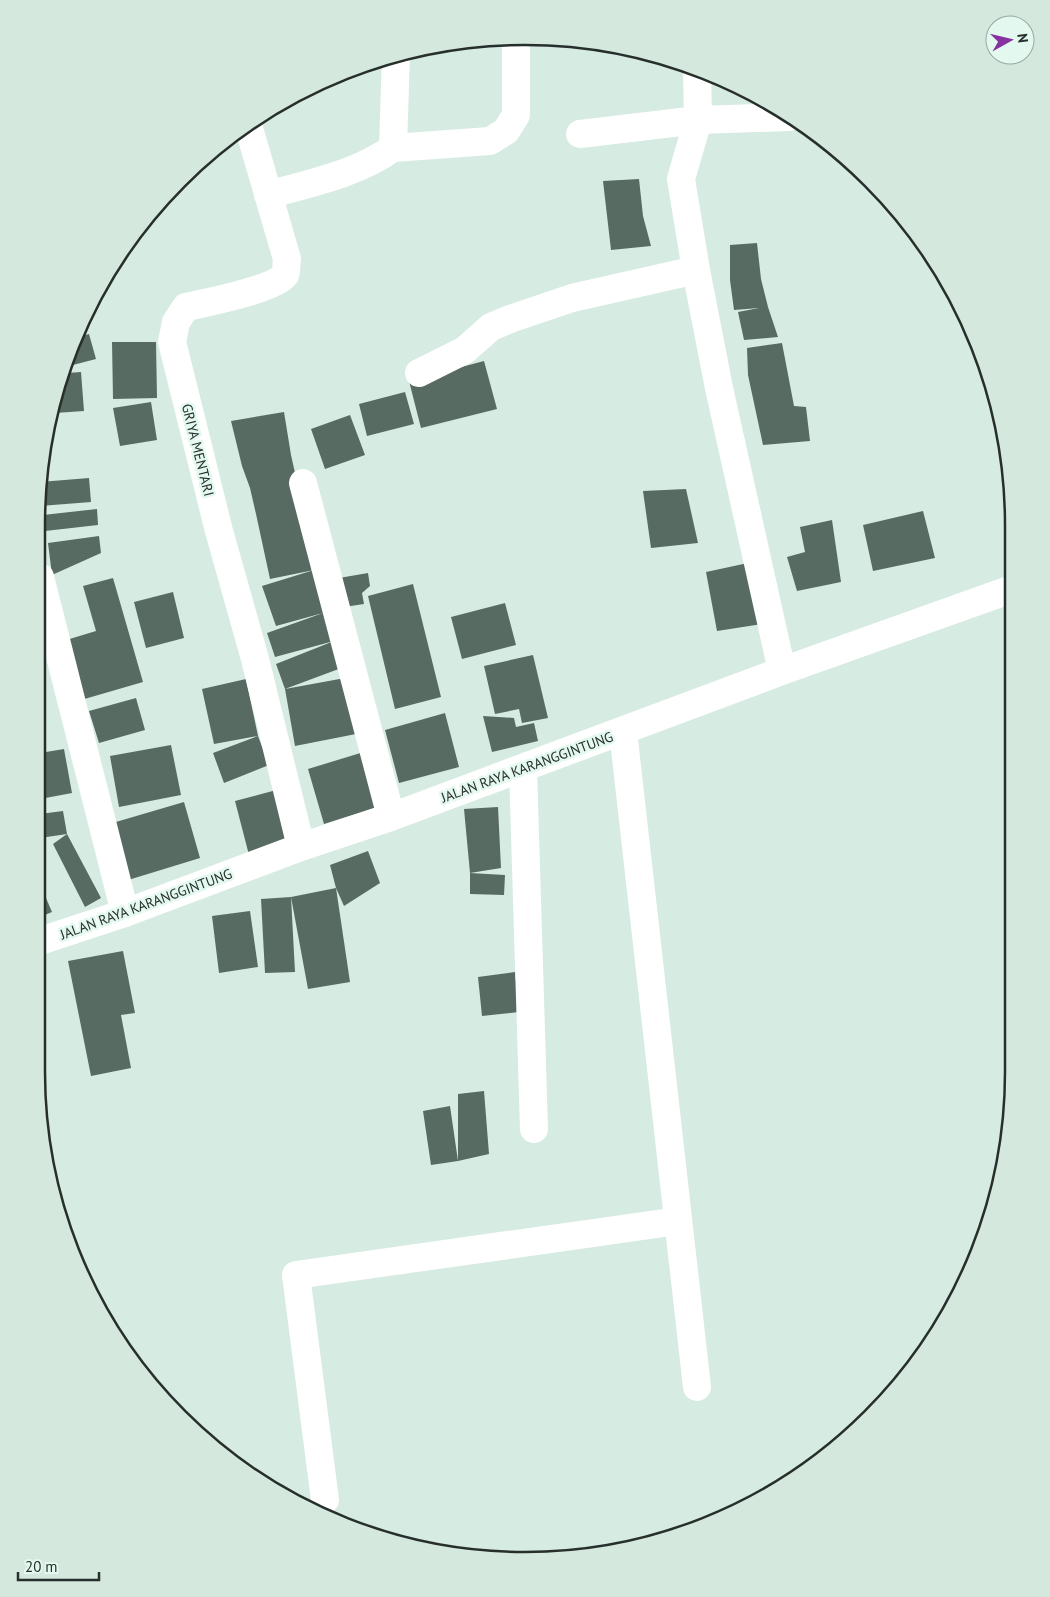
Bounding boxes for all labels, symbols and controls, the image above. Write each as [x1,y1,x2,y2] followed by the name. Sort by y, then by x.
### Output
[985,15,1035,65] north arrow
[1013,32,1032,44] text: N
[178,402,218,498] street label: GRIYA MENTARI
[438,727,615,807] street label: JALAN RAYA KARANGGINTUNG
[57,864,234,944] street label: JALAN RAYA KARANGGINTUNG
[18,1550,99,1582] scale bar
[25,1557,58,1576] text: 20 m

